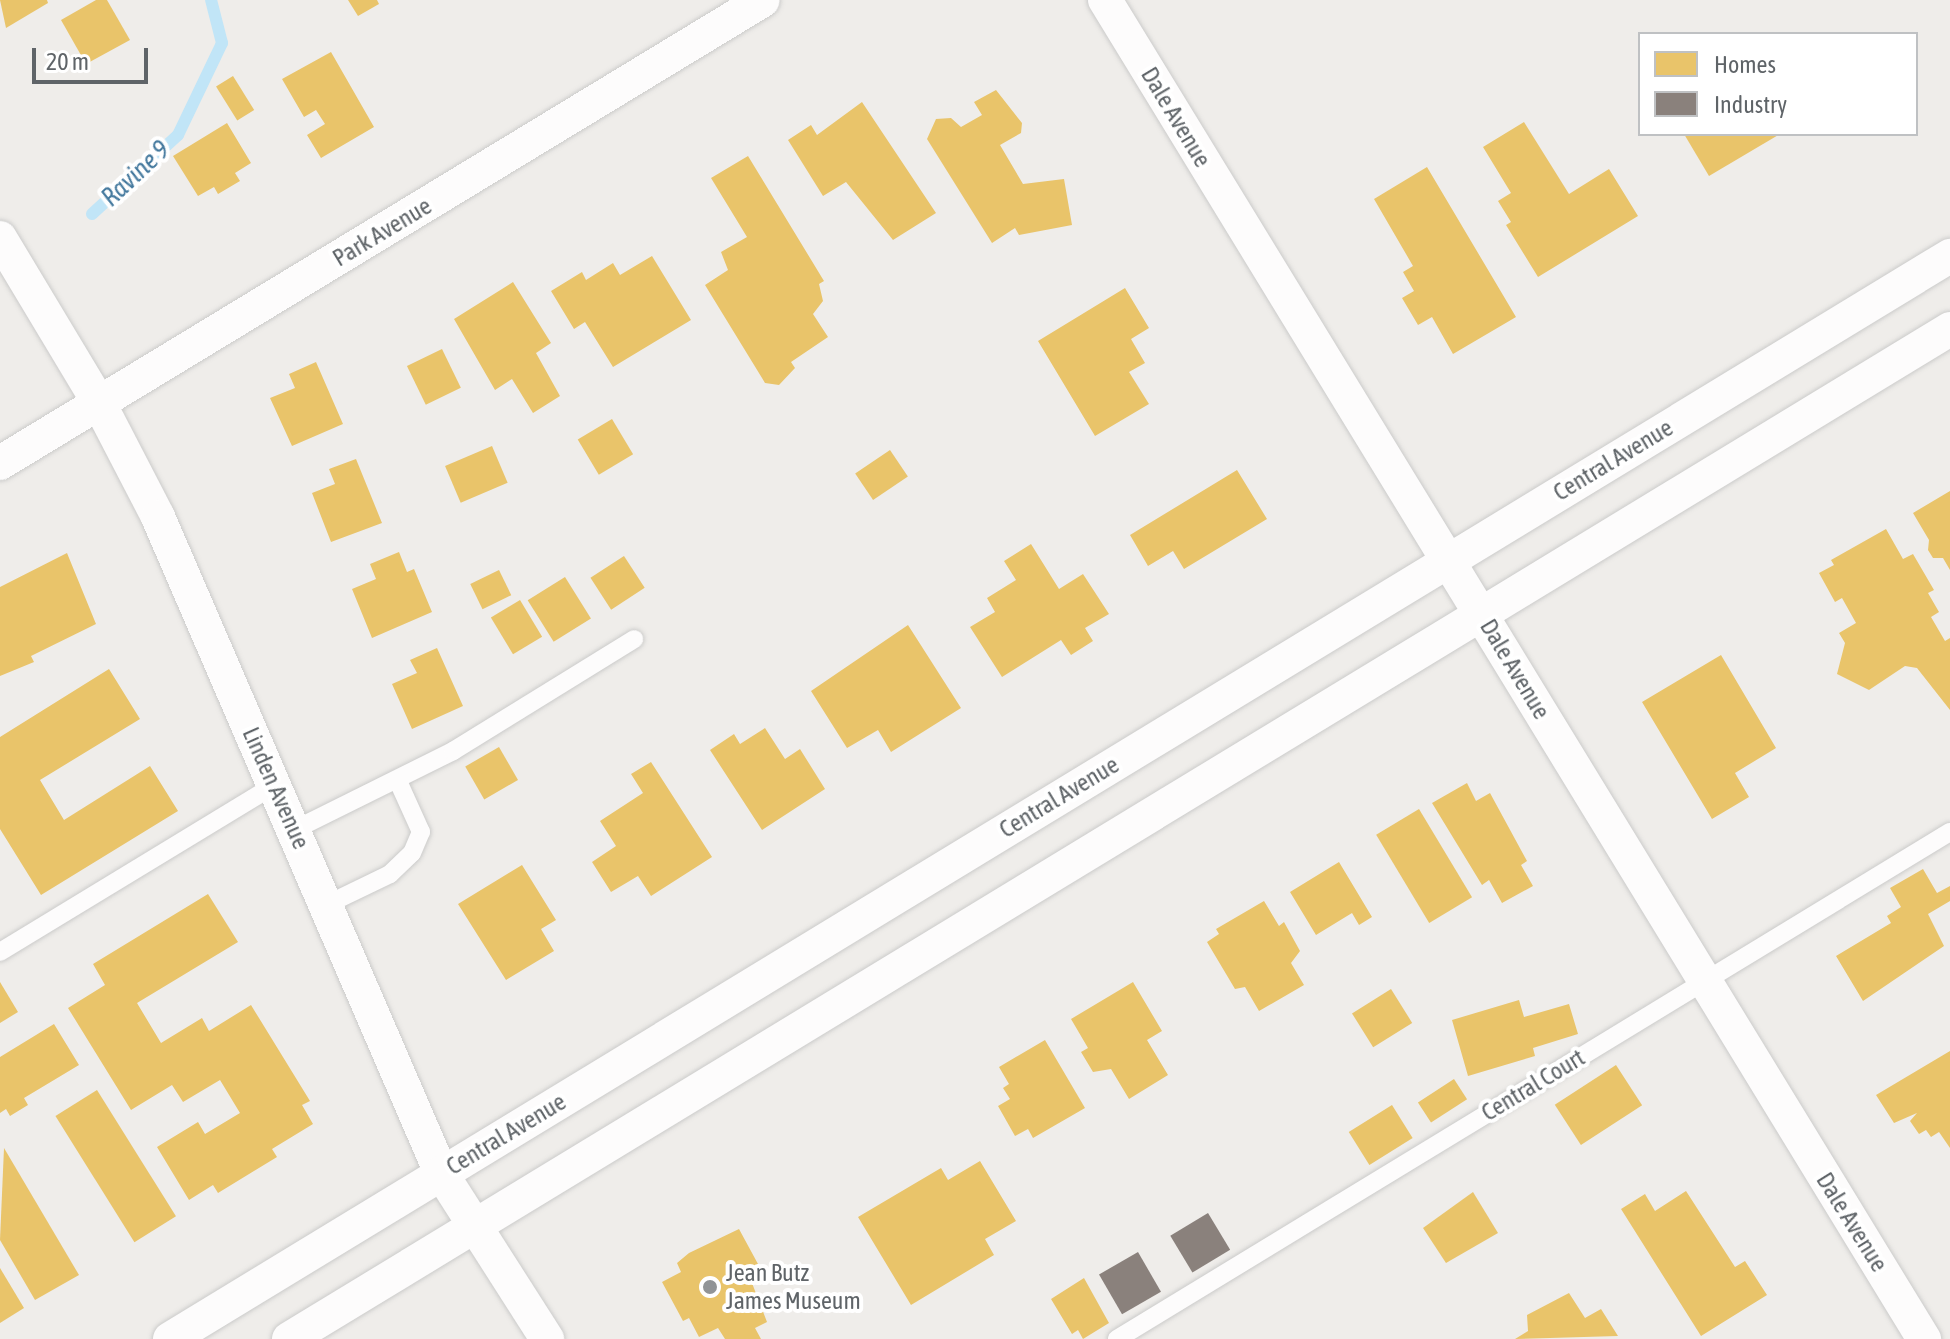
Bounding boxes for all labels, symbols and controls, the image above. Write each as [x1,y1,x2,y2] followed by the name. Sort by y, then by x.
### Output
[36,32,152,82] scale bar
[1638,32,1918,136] legend
[46,48,89,75] text: 20 m
[1714,51,1776,78] text: Homes
[1135,62,1217,172] street label: Dale Avenue
[1714,91,1787,118] text: Industry
[95,135,177,213] water label: Ravine 9
[328,191,436,273] street label: Park Avenue
[1548,413,1678,507] street label: Central Avenue
[1474,614,1556,724] street label: Dale Avenue
[236,723,316,853] street label: Linden Avenue
[994,750,1124,844] street label: Central Avenue
[1476,1043,1590,1127] street label: Central Court
[441,1087,571,1181] street label: Central Avenue
[1810,1167,1894,1277] street label: Dale Avenue
[726,1259,861,1315] place label: Jean Butz James Museum
[701,1278,719,1296] marker: Jean Butz James Museum

